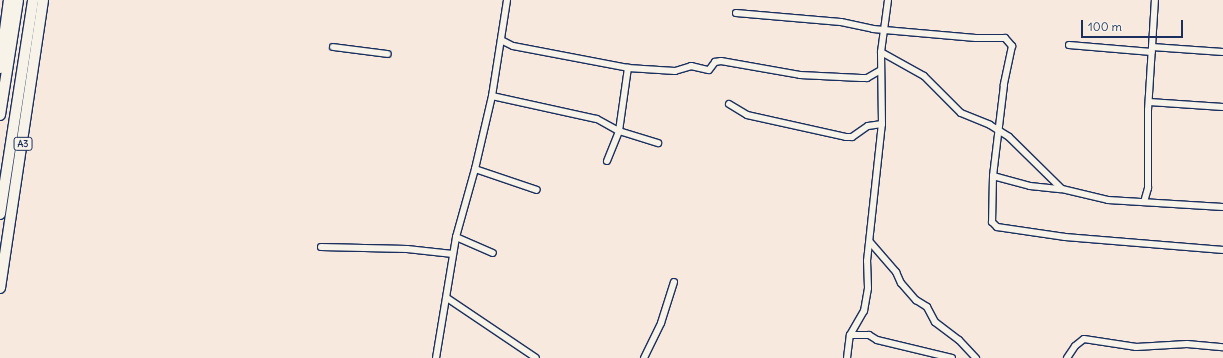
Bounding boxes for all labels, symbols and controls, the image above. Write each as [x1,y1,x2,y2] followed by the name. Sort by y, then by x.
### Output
[1083,12,1185,38] scale bar
[1088,19,1122,34] text: 100 m
[13,137,33,151] road number: A3

